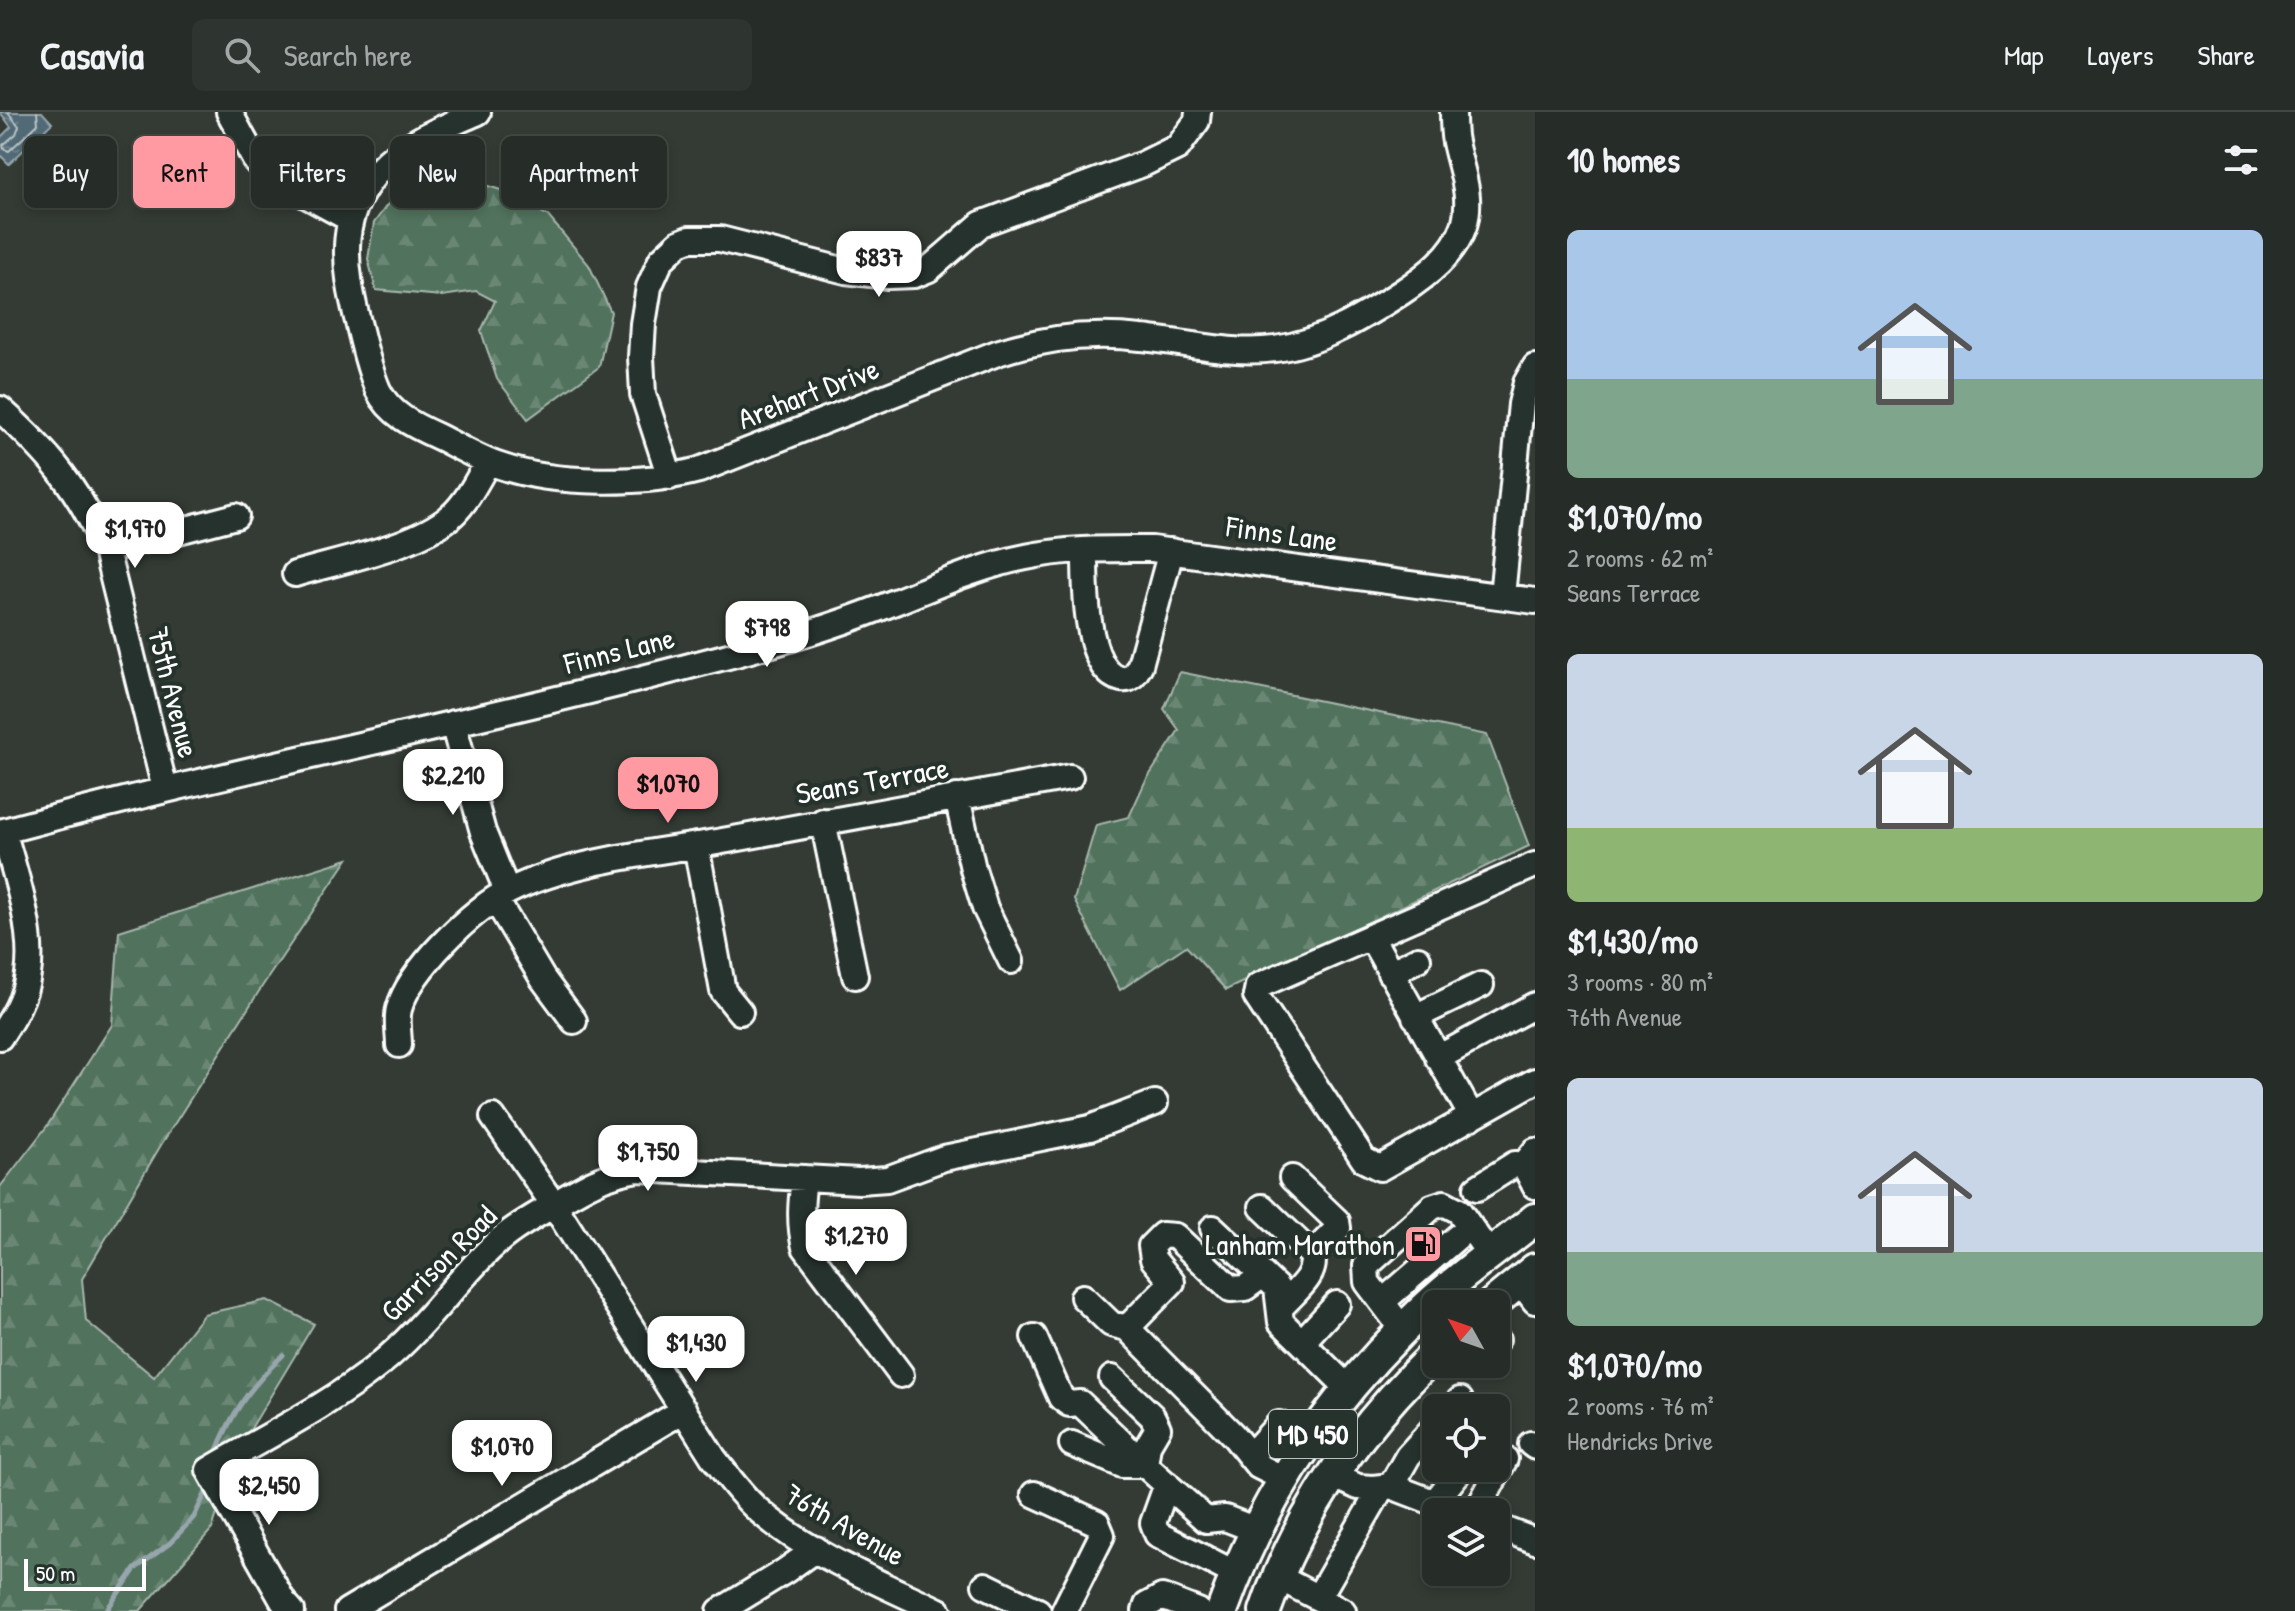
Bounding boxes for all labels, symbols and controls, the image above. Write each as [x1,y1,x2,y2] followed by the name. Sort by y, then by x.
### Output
[192,19,752,91] search box
[40,29,144,81] text: Casavia
[220,33,264,77] icon: search
[284,35,412,75] text: Search here
[2004,36,2044,74] text: Map
[2088,36,2153,74] text: Layers
[2197,36,2255,74] text: Share
[24,136,117,208] chip: Buy
[133,136,235,208] chip: Rent
[251,136,374,208] chip: Filters
[390,136,485,208] chip: New
[501,136,667,208] chip: Apartment
[1567,137,1680,183] text: 10 homes
[2219,138,2263,182] icon: filters
[832,231,926,299] pin: $837
[855,239,903,274] text: $837
[1843,282,1987,426] icon: home
[732,348,884,438] street label: Arehart Drive
[1567,494,1702,540] text: $1,070/mo
[70,502,200,570] pin: $1,970
[1223,505,1340,561] street label: Finns Lane
[104,510,166,545] text: $1,970
[1567,540,1713,575] text: 2 rooms · 62 m²
[1567,575,1700,610] text: Seans Terrace
[720,601,814,669] pin: $798
[744,609,790,644] text: $798
[559,617,678,683] street label: Finns Lane
[138,622,210,762] street label: 75th Avenue
[1843,706,1987,850] icon: home
[793,747,951,813] street label: Seans Terrace
[388,749,518,817] pin: $2,210
[421,757,485,792] text: $2,210
[603,757,733,825] pin: $1,070
[636,765,700,800] text: $1,070
[1567,918,1698,964] text: $1,430/mo
[1567,964,1713,999] text: 3 rooms · 80 m²
[1567,999,1682,1034] text: 76th Avenue
[583,1125,713,1193] pin: $1,750
[1843,1130,1987,1274] icon: home
[616,1133,680,1168] text: $1,750
[371,1196,505,1330] street label: Garrison Road
[791,1209,921,1277] pin: $1,270
[824,1217,888,1252] text: $1,270
[1402,1223,1444,1265] fuel station icon: Lanham Marathon
[1205,1224,1395,1264] place label: Lanham Marathon
[1422,1290,1510,1378] north arrow
[1422,1290,1510,1586] map controls
[631,1316,761,1384] pin: $1,430
[666,1324,726,1359] text: $1,430
[1567,1342,1702,1388] text: $1,070/mo
[1567,1388,1714,1423] text: 2 rooms · 76 m²
[1422,1394,1510,1482] button: locate
[1269,1410,1357,1458] road number: MD 450
[437,1420,567,1488] pin: $1,070
[1567,1423,1713,1458] text: Hendricks Drive
[470,1428,534,1463] text: $1,070
[204,1459,334,1527] pin: $2,450
[238,1467,301,1502] text: $2,450
[778,1473,913,1575] street label: 76th Avenue
[1422,1498,1510,1586] button: layers
[24,1555,146,1591] scale bar
[36,1558,75,1588] text: 50 m

